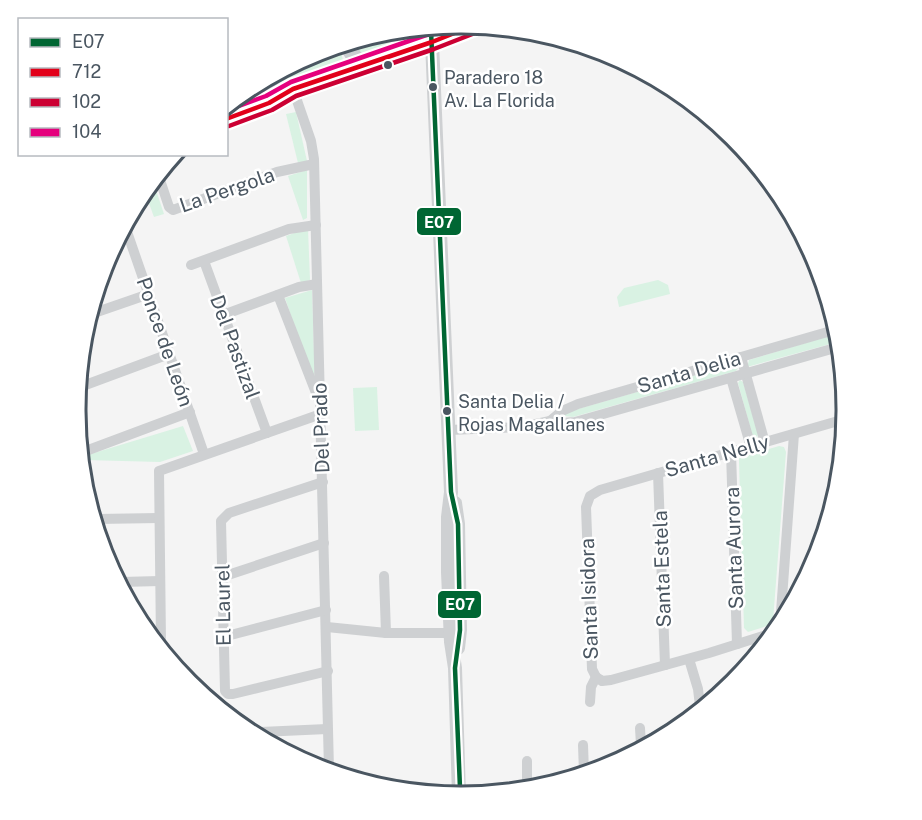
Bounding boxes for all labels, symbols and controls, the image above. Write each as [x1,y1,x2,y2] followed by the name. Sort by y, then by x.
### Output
[18,18,228,156] legend
[72,31,105,52] text: E07
[382,59,394,71] unlabelled marker
[72,61,101,82] text: 712
[444,67,555,111] place label: Paradero 18 Av. La Florida
[427,81,439,93] marker: Paradero 18 Av. La Florida
[72,91,101,112] text: 102
[72,121,102,142] text: 104
[176,163,278,217] street label: La Pergola
[416,207,462,236] line badge: E07
[424,213,454,232] text: E07
[132,274,198,410] street label: Ponce de León
[205,292,265,402] street label: Del Pastizal
[635,346,743,398] street label: Santa Delia
[307,382,335,474] street label: Del Prado
[458,391,605,435] place label: Santa Delia / Rojas Magallanes
[441,405,453,417] marker: Santa Delia / Rojas Magallanes
[662,430,772,482] street label: Santa Nelly
[720,486,748,610] street label: Santa Aurora
[648,510,676,628] street label: Santa Estela
[575,538,603,660] street label: Santa Isidora
[210,564,236,646] street label: El Laurel
[437,590,482,619] line badge: E07
[445,595,475,614] text: E07

